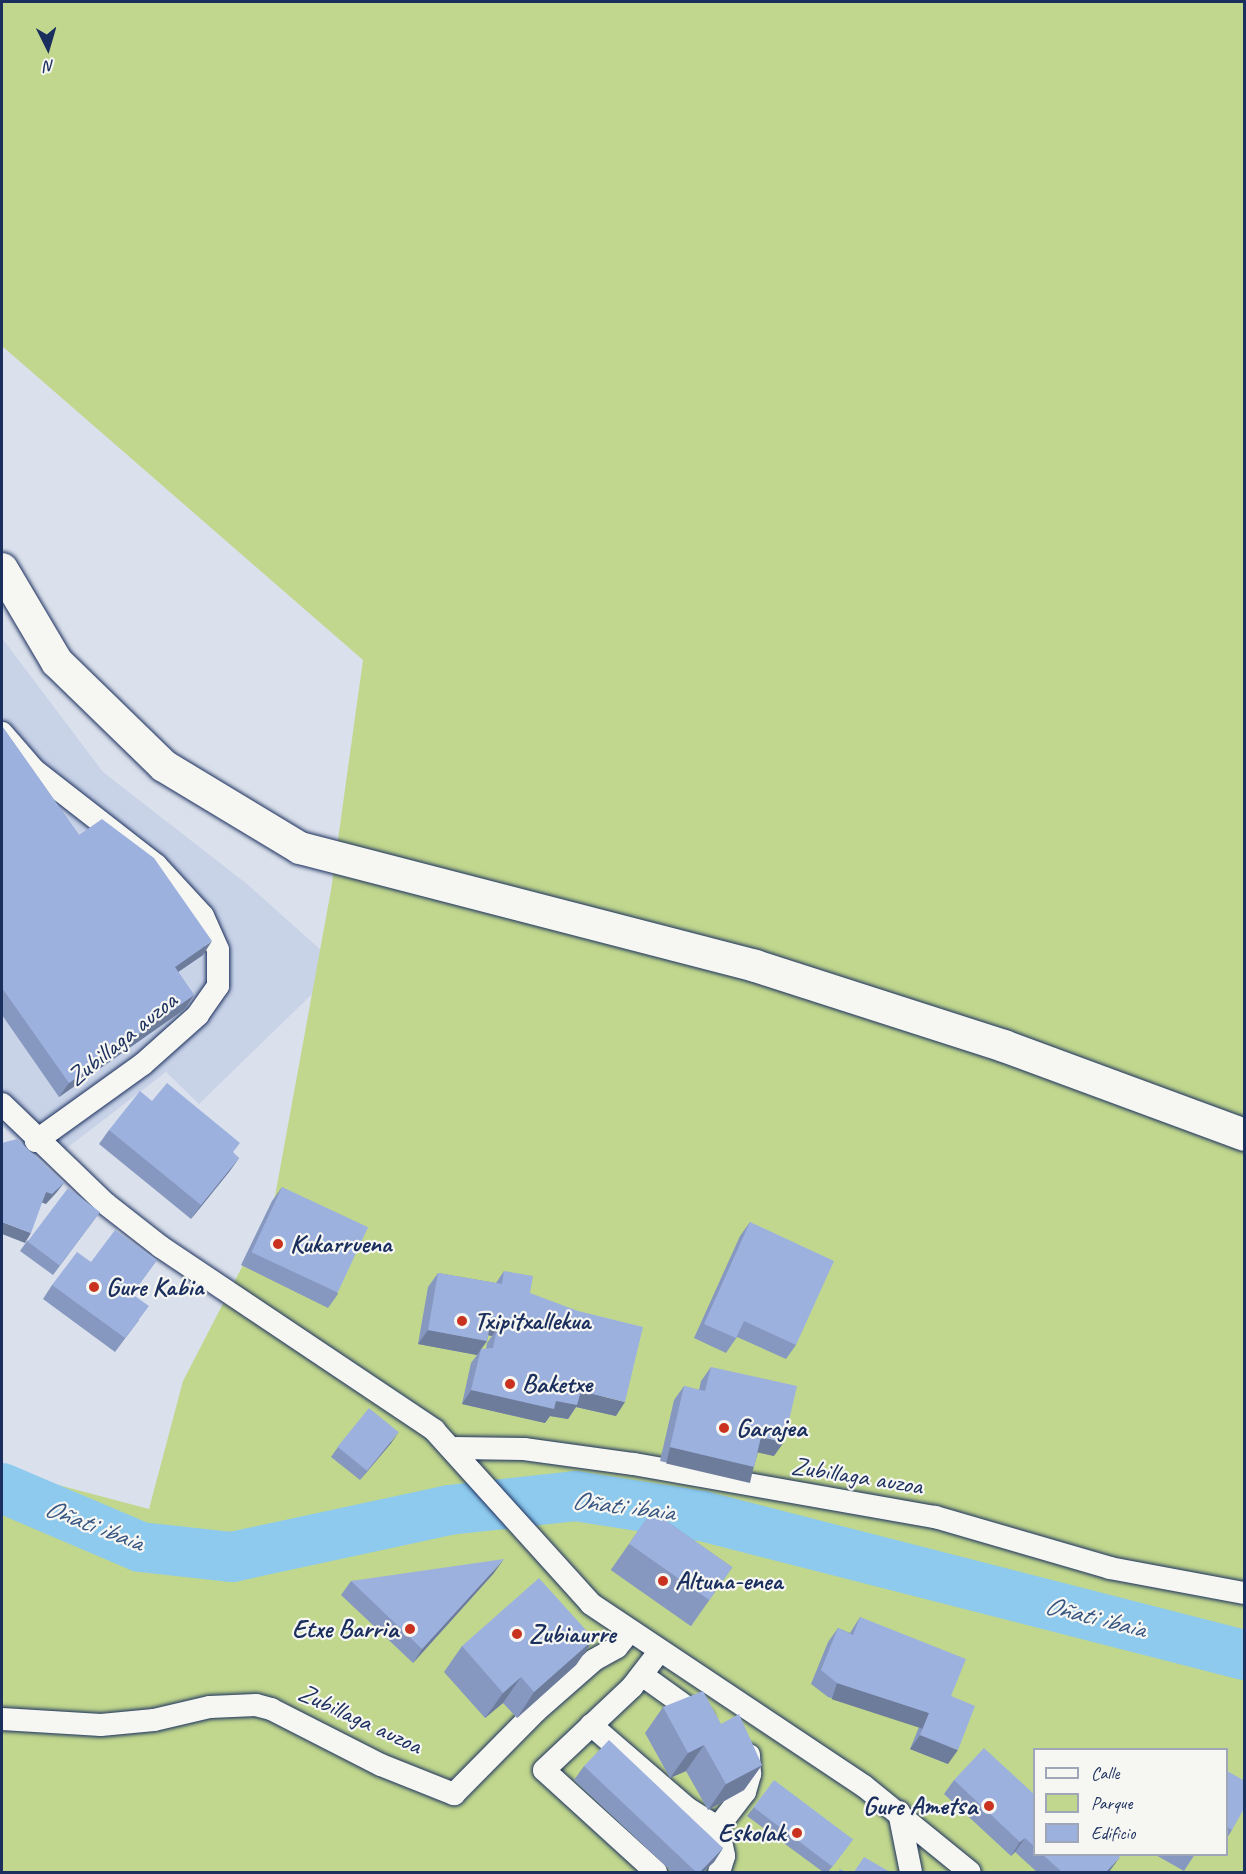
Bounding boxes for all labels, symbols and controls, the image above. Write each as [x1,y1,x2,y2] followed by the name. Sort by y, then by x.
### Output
[18,18,78,78] north arrow
[44,56,55,76] text: N
[60,985,184,1093] street label: Zubillaga auzoa
[290,1228,392,1260] place label: Kukarruena
[271,1237,285,1251] marker: Kukarruena
[106,1271,204,1303] place label: Gure Kabia
[87,1280,101,1294] marker: Gure Kabia
[474,1305,590,1337] place label: Txipitxallekua
[455,1314,469,1328] marker: Txipitxallekua
[522,1368,592,1400] place label: Baketxe
[503,1377,517,1391] marker: Baketxe
[736,1412,806,1444] place label: Garajea
[717,1421,731,1435] marker: Garajea
[788,1450,926,1502] street label: Zubillaga auzoa
[570,1484,676,1528] water label: Oñati ibaia
[40,1492,148,1558] water label: Oñati ibaia
[675,1565,782,1597] place label: Altuna-enea
[656,1574,670,1588] marker: Altuna-enea
[1041,1589,1149,1645] water label: Oñati ibaia
[292,1613,398,1645] place label: Etxe Barria
[529,1618,616,1650] place label: Zubiaurre
[403,1622,417,1636] marker: Etxe Barria
[510,1627,524,1641] marker: Zubiaurre
[293,1676,427,1762] street label: Zubillaga auzoa
[1033,1748,1228,1856] legend
[1091,1762,1119,1784] text: Calle
[865,1790,977,1822] place label: Gure Ametsa
[1091,1792,1132,1814] text: Parque
[982,1799,996,1813] marker: Gure Ametsa
[718,1817,785,1849] place label: Eskolak
[1091,1822,1135,1844] text: Edificio
[790,1826,804,1840] marker: Eskolak

